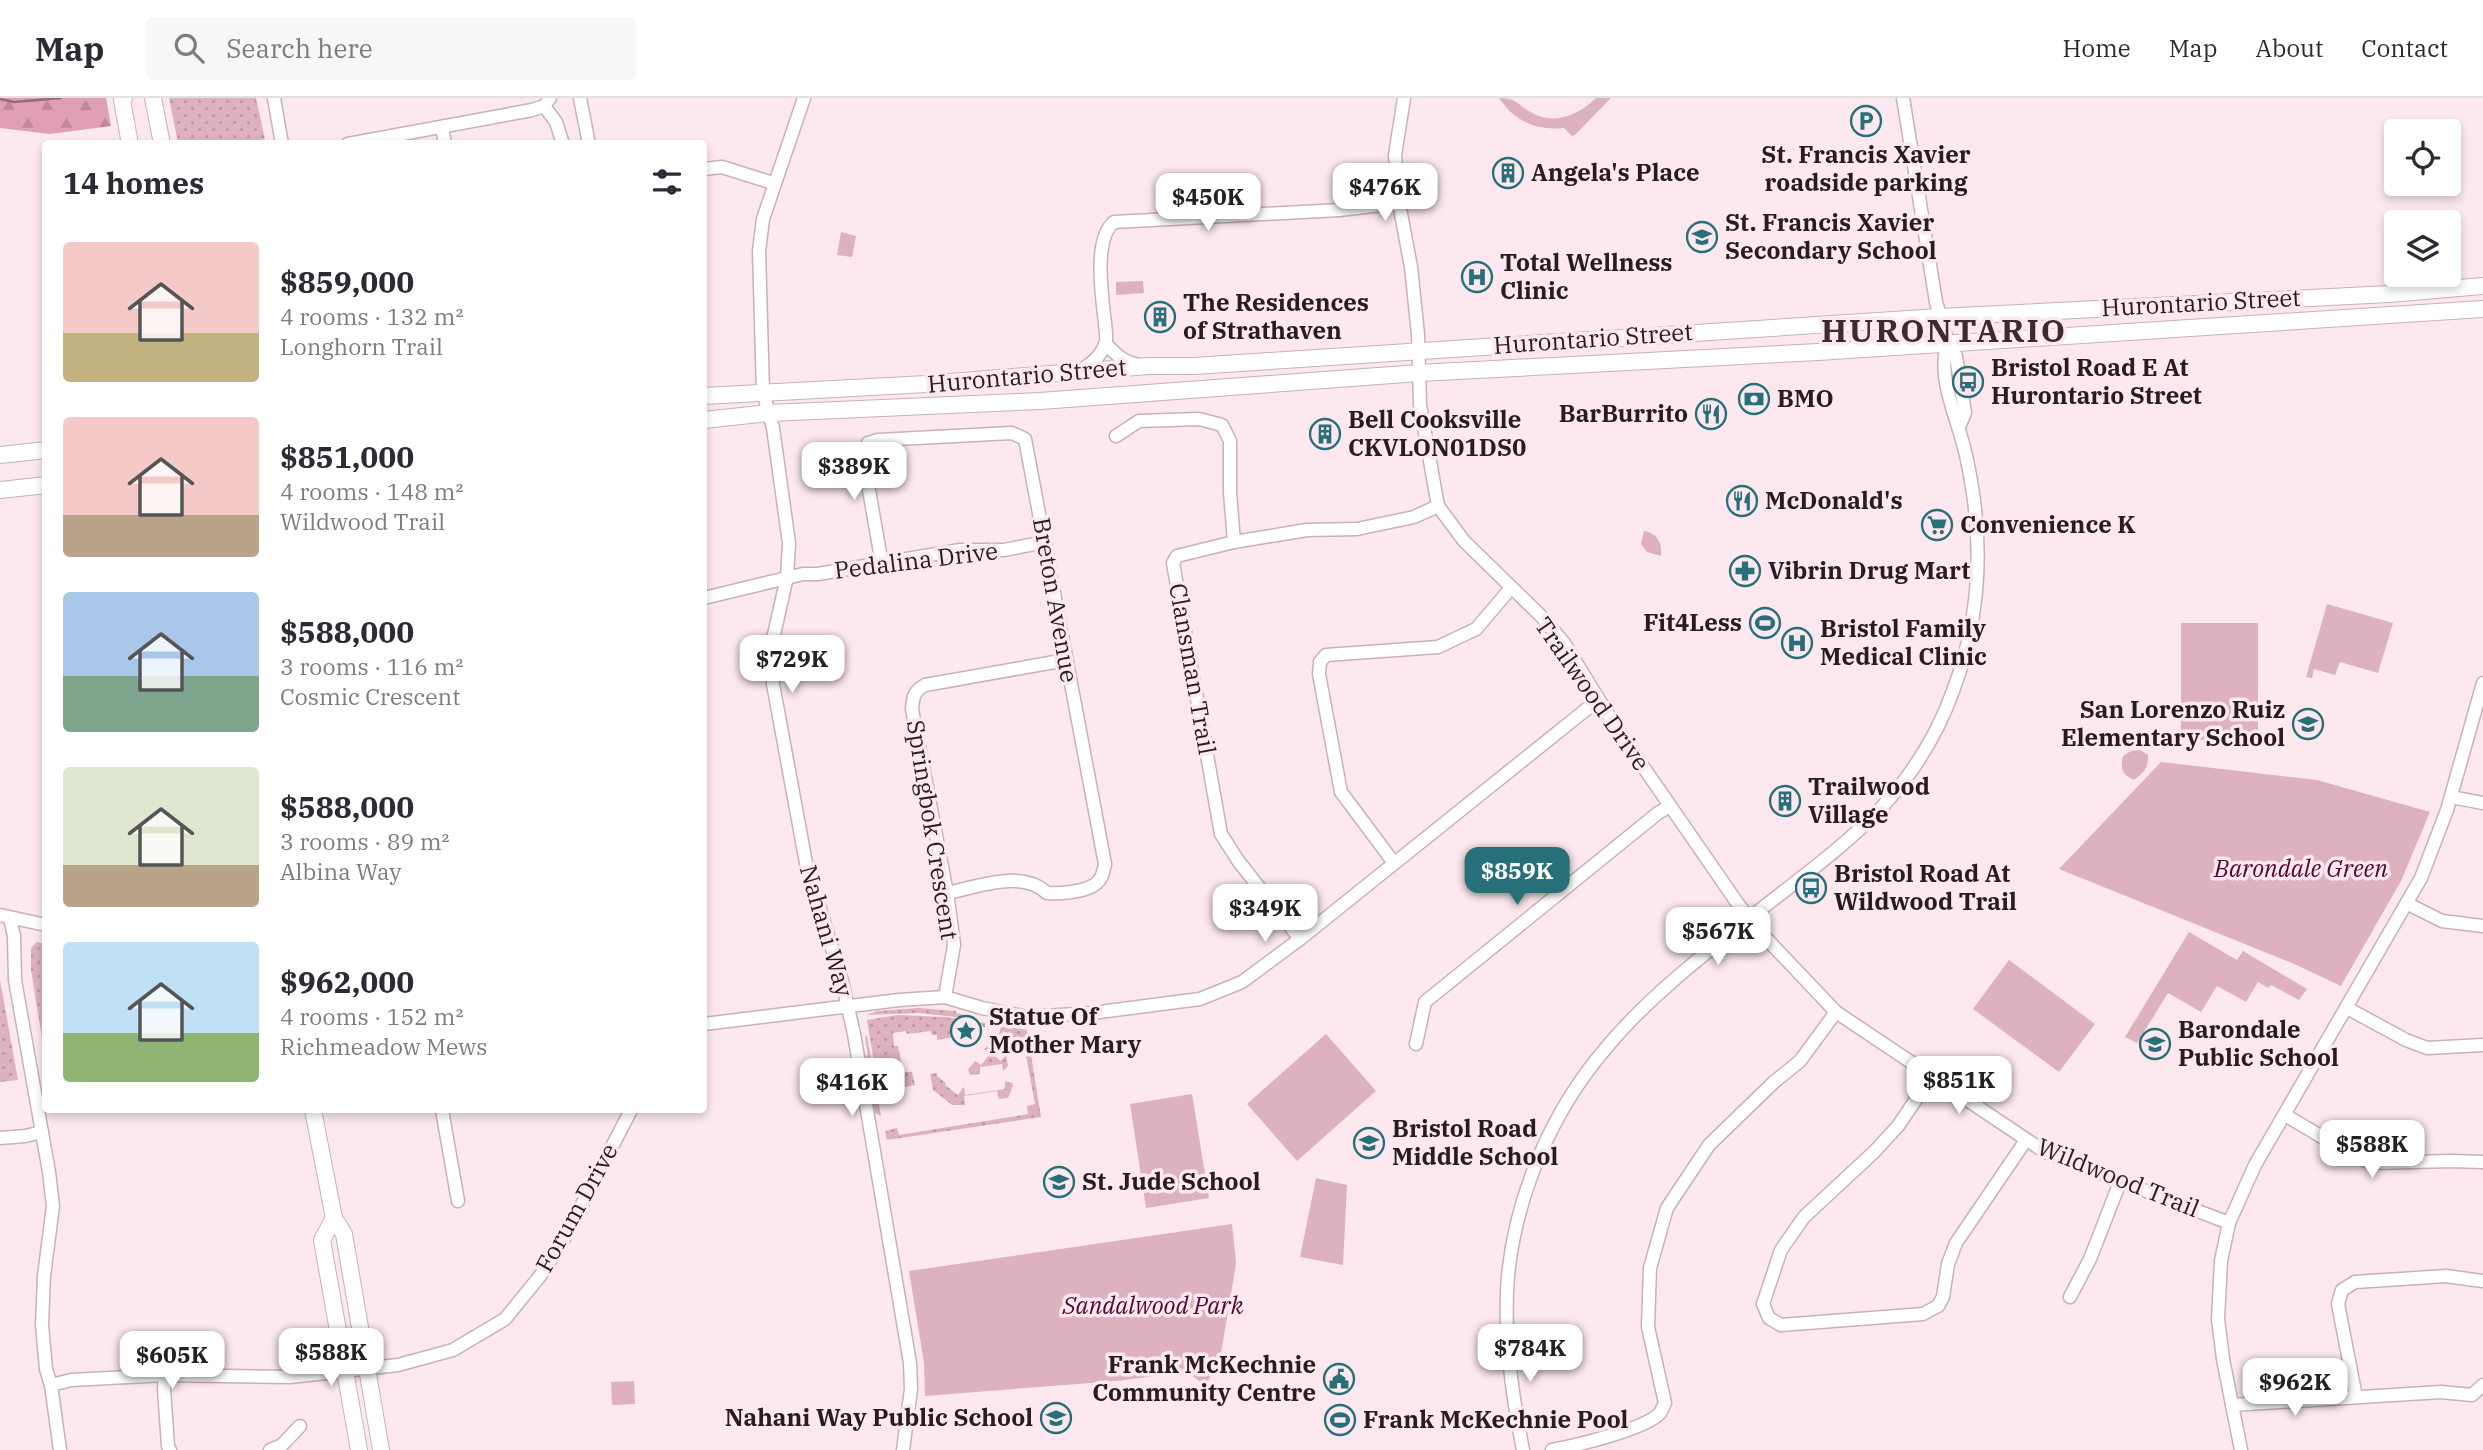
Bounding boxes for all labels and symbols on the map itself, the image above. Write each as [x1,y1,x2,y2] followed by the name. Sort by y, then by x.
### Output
[1849,104,1883,138] parking icon: St. Francis Xavier roadside parking
[1761,138,1971,198] place label: St. Francis Xavier roadside parking
[1491,156,1525,190] building icon: Angela's Place
[1531,156,1699,188] place label: Angela's Place
[1336,164,1434,223] pin: $476K
[1159,174,1257,233] pin: $450K
[1725,206,1937,266] place label: St. Francis Xavier Secondary School
[1685,220,1719,254] school or university icon: St. Francis Xavier Secondary School
[1500,246,1673,306] place label: Total Wellness Clinic
[1460,260,1494,294] hospital icon: Total Wellness Clinic
[2100,281,2301,323] street label: Hurontario Street
[1183,286,1369,346] place label: The Residences of Strathaven
[1143,300,1177,334] building icon: The Residences of Strathaven
[1821,309,2067,351] district label: HURONTARIO
[1492,315,1694,361] street label: Hurontario Street
[926,350,1128,400] street label: Hurontario Street
[1991,351,2202,411] place label: Bristol Road E At Hurontario Street
[1951,365,1985,399] bus stop icon: Bristol Road E At Hurontario Street
[1737,382,1771,416] bank icon: BMO
[1777,382,1834,414] place label: BMO
[1559,397,1688,429] place label: BarBurrito
[1694,397,1728,431] restaurant icon: BarBurrito
[1348,403,1526,463] place label: Bell Cooksville CKVLON01DS0
[1308,417,1342,451] building icon: Bell Cooksville CKVLON01DS0
[805,442,903,502] pin: $389K
[1725,484,1759,518] restaurant icon: McDonald's
[1765,484,1903,516] place label: McDonald's
[1920,508,1954,542] supermarket icon: Convenience K
[1960,508,2136,540] place label: Convenience K
[1026,515,1086,685] street label: Breton Avenue
[832,534,1000,586] street label: Pedalina Drive
[1728,554,1762,588] pharmacy icon: Vibrin Drug Mart
[1768,554,1970,586] place label: Vibrin Drug Mart
[1162,581,1224,757] street label: Clansman Trail
[1643,606,1742,638] place label: Fit4Less
[1748,606,1782,640] sports icon: Fit4Less
[1528,610,1658,777] street label: Trailwood Drive
[1820,612,1987,672] place label: Bristol Family Medical Clinic
[1780,626,1814,660] hospital icon: Bristol Family Medical Clinic
[743,636,841,695] pin: $729K
[2061,693,2285,753] place label: San Lorenzo Ruiz Elementary School
[2291,707,2325,741] school or university icon: San Lorenzo Ruiz Elementary School
[900,718,966,942] street label: Springbok Crescent
[1808,770,1930,830] place label: Trailwood Village
[1768,784,1802,818] building icon: Trailwood Village
[1468,848,1566,907] pin: $859K
[2213,852,2388,884] park label: Barondale Green
[1834,857,2017,917] place label: Bristol Road At Wildwood Trail
[793,861,861,1001] street label: Nahani Way
[1794,871,1828,905] bus stop icon: Bristol Road At Wildwood Trail
[1216,884,1314,944] pin: $349K
[1669,908,1767,967] pin: $567K
[989,1000,1142,1060] place label: Statue Of Mother Mary
[2178,1013,2339,1073] place label: Barondale Public School
[949,1014,983,1048] place icon: Statue Of Mother Mary
[2138,1027,2172,1061] school or university icon: Barondale Public School
[1910,1056,2008,1116] pin: $851K
[803,1058,901,1118] pin: $416K
[1392,1112,1559,1172] place label: Bristol Road Middle School
[2323,1121,2421,1180] pin: $588K
[1352,1126,1386,1160] school or university icon: Bristol Road Middle School
[2033,1130,2204,1224] street label: Wildwood Trail
[528,1137,625,1278] street label: Forum Drive
[1042,1165,1076,1199] school or university icon: St. Jude School
[1082,1165,1261,1197] place label: St. Jude School
[1061,1289,1244,1321] park label: Sandalwood Park
[1481,1324,1579,1384] pin: $784K
[282,1328,380,1388] pin: $588K
[123,1332,221,1391] pin: $605K
[1092,1348,1316,1408] place label: Frank McKechnie Community Centre
[2246,1358,2344,1418] pin: $962K
[1322,1362,1356,1396] public building icon: Frank McKechnie Community Centre
[725,1401,1033,1433] place label: Nahani Way Public School
[1039,1401,1073,1435] school or university icon: Nahani Way Public School
[1323,1403,1357,1437] sports icon: Frank McKechnie Pool
[1363,1403,1629,1435] place label: Frank McKechnie Pool

